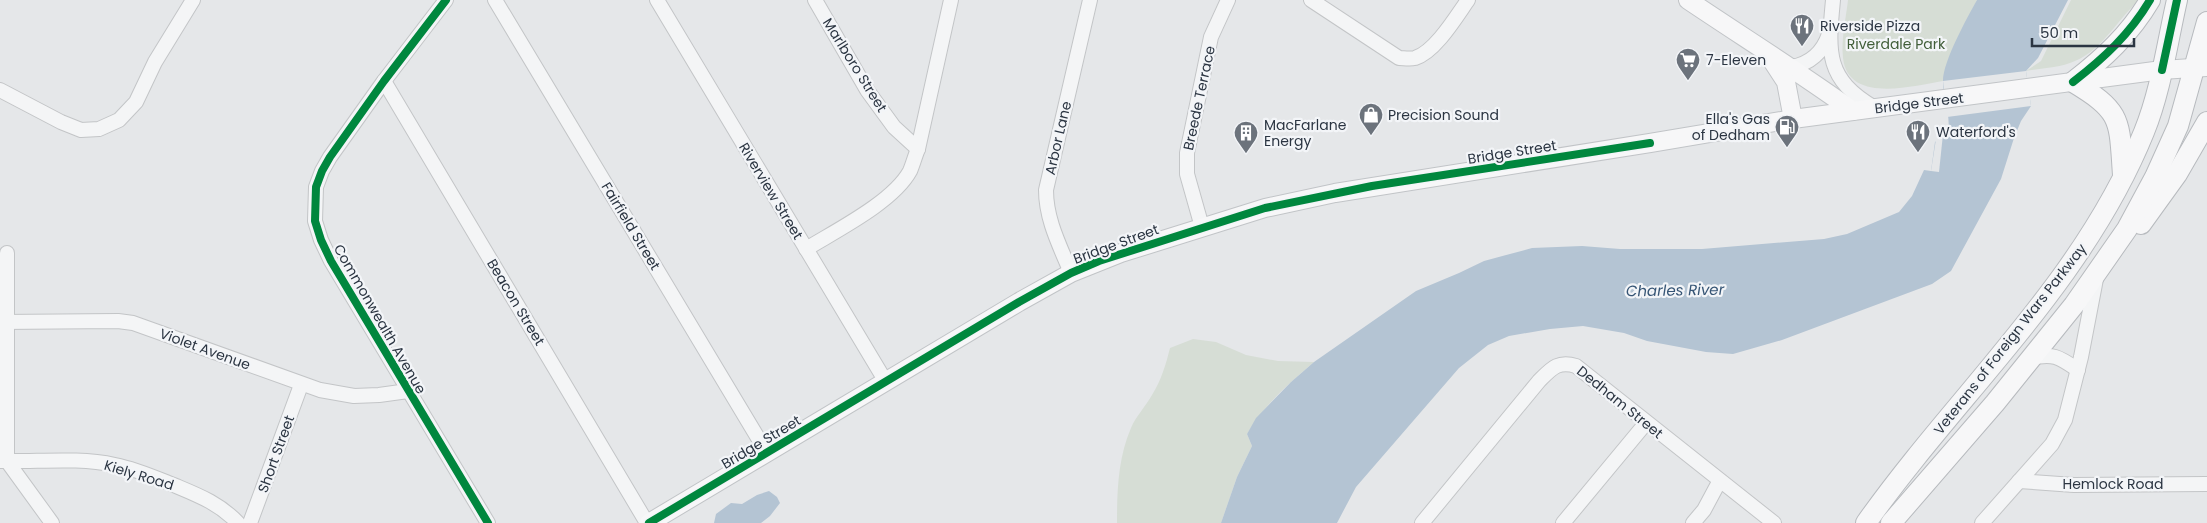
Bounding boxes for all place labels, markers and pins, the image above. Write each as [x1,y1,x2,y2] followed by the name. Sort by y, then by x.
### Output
[1789,13,1815,47] restaurant icon: Riverside Pizza
[1820,16,1920,36] place label: Riverside Pizza
[1675,47,1701,81] supermarket icon: 7-Eleven
[1706,50,1766,70] place label: 7-Eleven
[1358,102,1384,136] shop icon: Precision Sound
[1388,105,1499,125] place label: Precision Sound
[1692,109,1770,145] place label: Ella's Gas of Dedham
[1774,114,1800,148] fuel station icon: Ella's Gas of Dedham
[1264,115,1347,151] place label: MacFarlane Energy
[1905,119,1931,153] restaurant icon: Waterford's
[1233,120,1259,154] building icon: MacFarlane Energy
[1936,122,2016,142] place label: Waterford's

